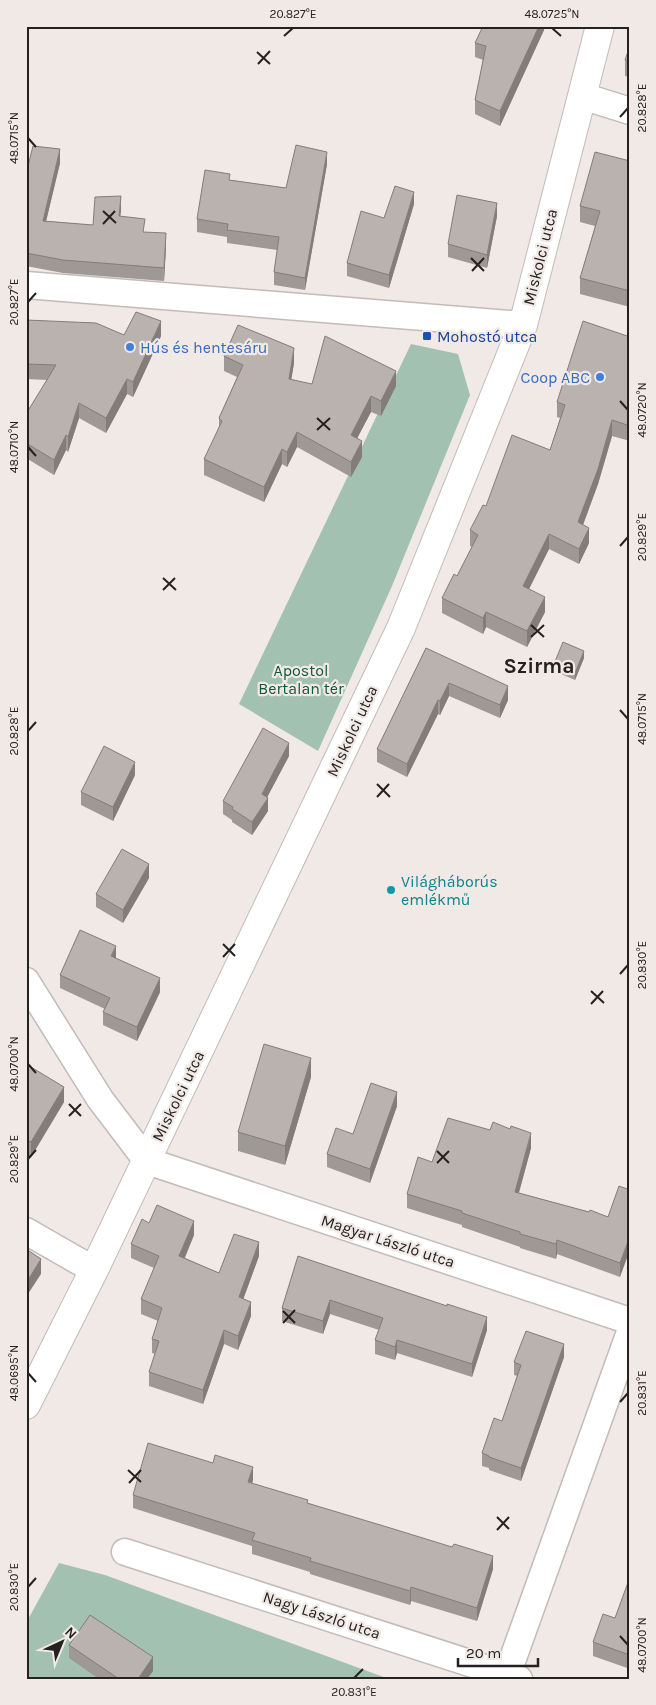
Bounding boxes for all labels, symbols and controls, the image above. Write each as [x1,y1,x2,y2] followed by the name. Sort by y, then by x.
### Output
[269,7,317,21] text: 20.827°E
[525,7,580,21] text: 48.0725°N
[635,84,649,132] text: 20.828°E
[7,112,21,164] text: 48.0715°N
[519,207,561,307] street label: Miskolci utca
[7,278,21,326] text: 20.827°E
[437,327,537,346] place label: Mohostó utca
[421,330,433,342] marker: Mohostó utca
[140,338,267,357] place label: Hús és hentesáru
[124,341,136,353] marker: Hús és hentesáru
[521,368,590,387] place label: Coop ABC
[594,371,606,383] marker: Coop ABC
[635,382,649,438] text: 48.0720°N
[7,421,21,473] text: 48.0710°N
[635,513,649,561] text: 20.829°E
[503,654,575,678] district label: Szirma
[258,661,344,698] park label: Apostol Bertalan tér
[323,682,381,780] street label: Miskolci utca
[635,693,649,745] text: 48.0715°N
[7,707,21,755] text: 20.828°E
[401,872,498,909] place label: Világháborús emlékmű
[385,884,397,896] marker: Világháborús emlékmű
[635,941,649,989] text: 20.830°E
[7,1036,21,1092] text: 48.0700°N
[148,1048,208,1144] street label: Miskolci utca
[7,1135,21,1183] text: 20.829°E
[319,1210,457,1272] street label: Magyar László utca
[7,1345,21,1401] text: 48.0695°N
[635,1370,649,1416] text: 20.831°E
[7,1563,21,1611] text: 20.830°E
[261,1587,383,1643] street label: Nagy László utca
[635,1617,649,1673] text: 48.0700°N
[38,1618,88,1668] north arrow
[61,1623,80,1643] text: N
[458,1635,538,1667] scale bar
[466,1644,501,1662] text: 20 m
[331,1685,377,1699] text: 20.831°E

